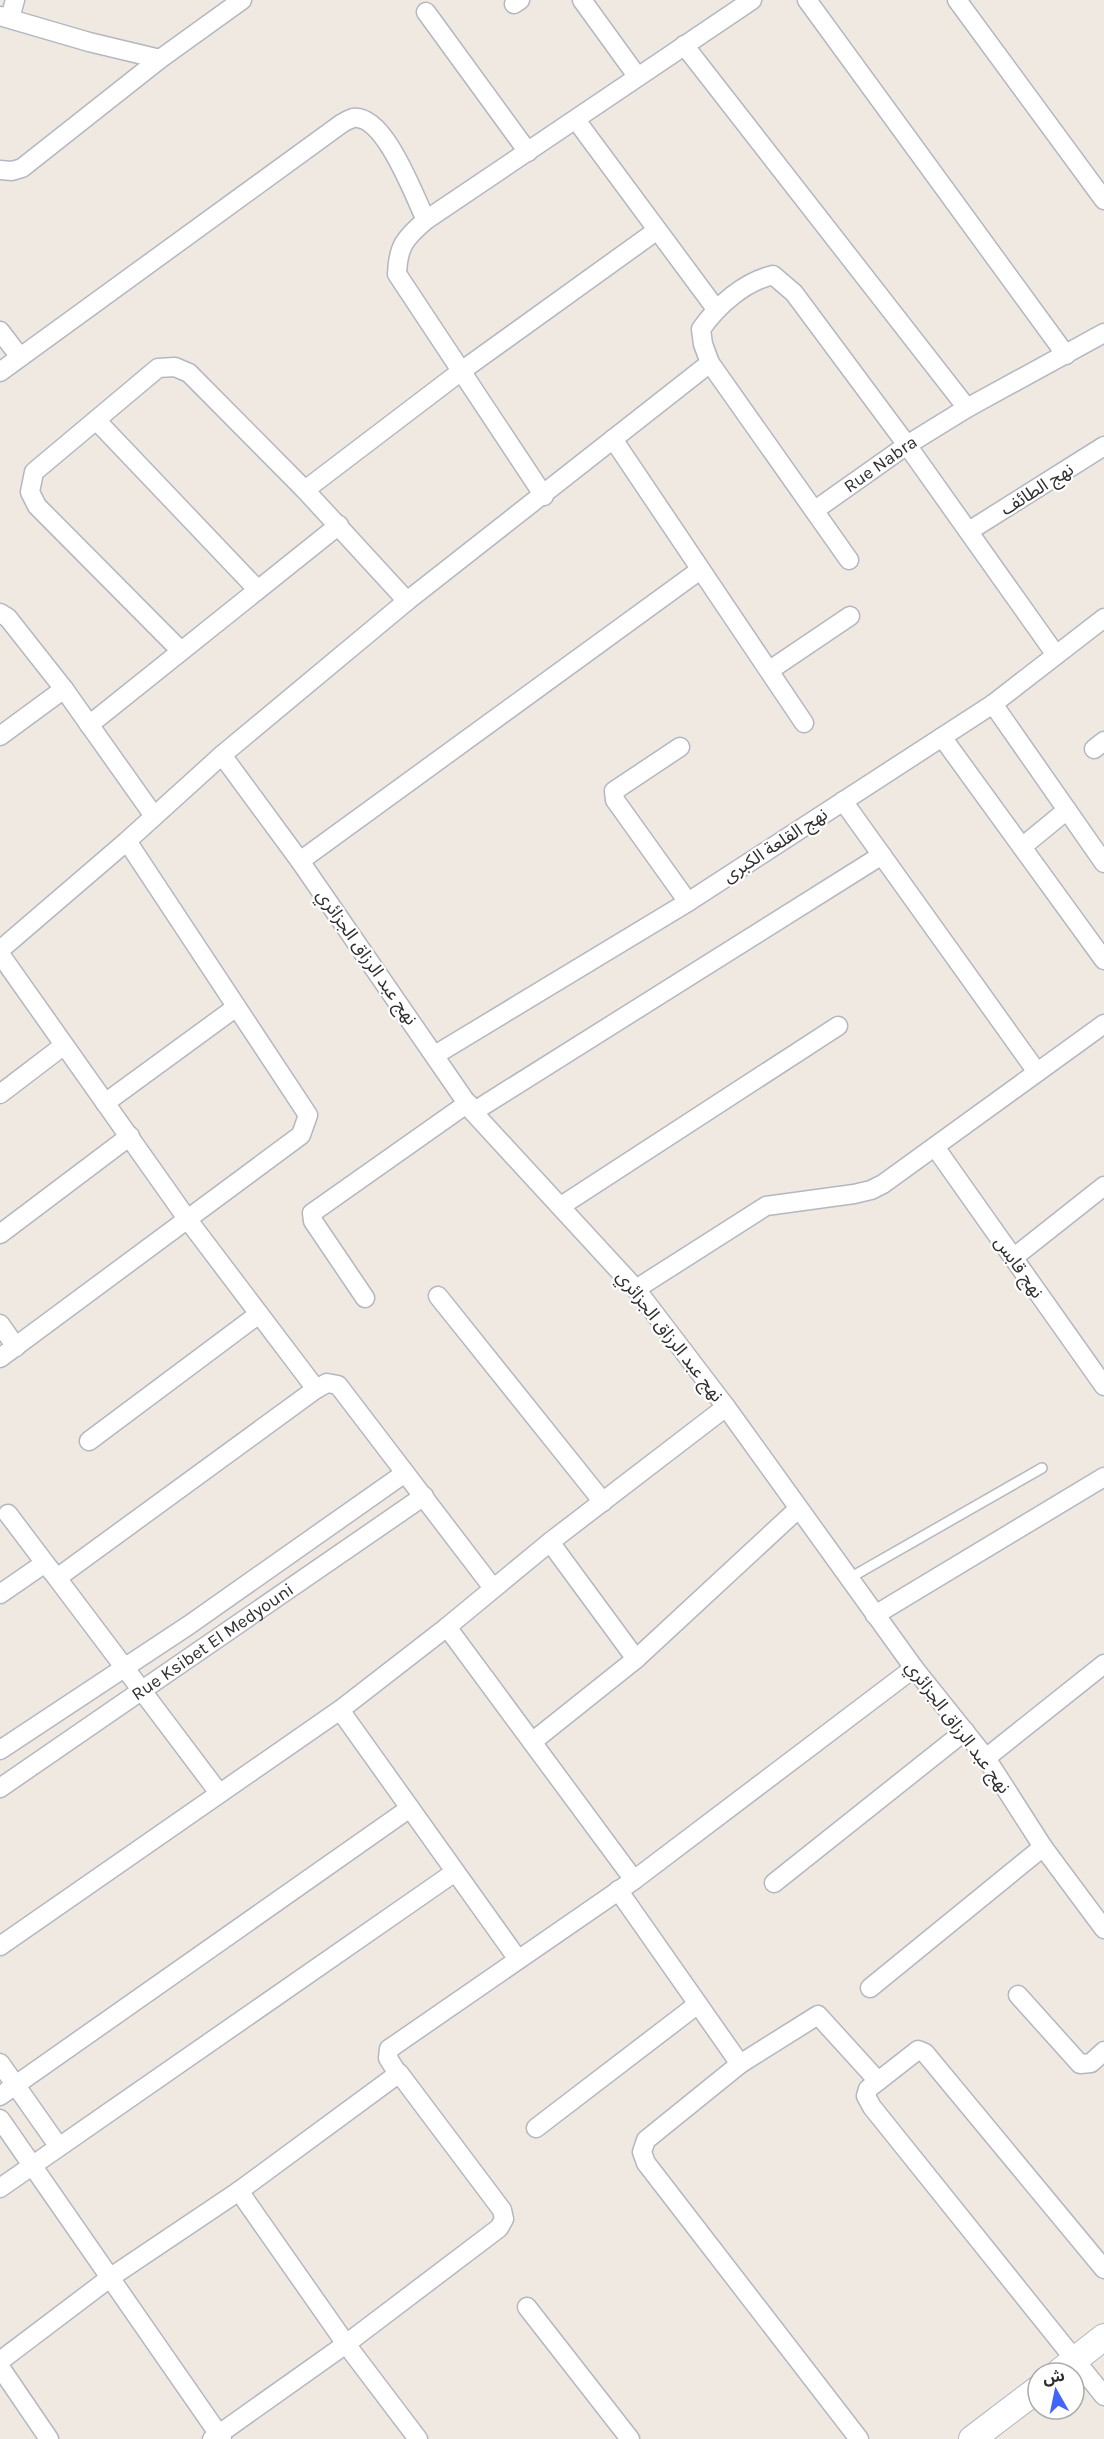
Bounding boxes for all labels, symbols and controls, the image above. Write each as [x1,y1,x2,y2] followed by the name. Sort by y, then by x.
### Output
[839,431,921,497] street label: Rue Nabra
[997,458,1078,522] street label: نهج الطائف
[718,803,833,889] street label: نهج القلعة الكبرى
[310,885,422,1030] street label: نهج عبد الرزاق الجزائري
[988,1232,1048,1303] street label: نهج قابس
[610,1266,728,1407] street label: نهج عبد الرزاق الجزائري
[127,1578,298,1705] street label: Rue Ksibet El Medyouni
[899,1656,1015,1799] street label: نهج عبد الرزاق الجزائري
[1026,2361,1086,2421] north arrow
[1041,2366,1066,2388] text: ش

